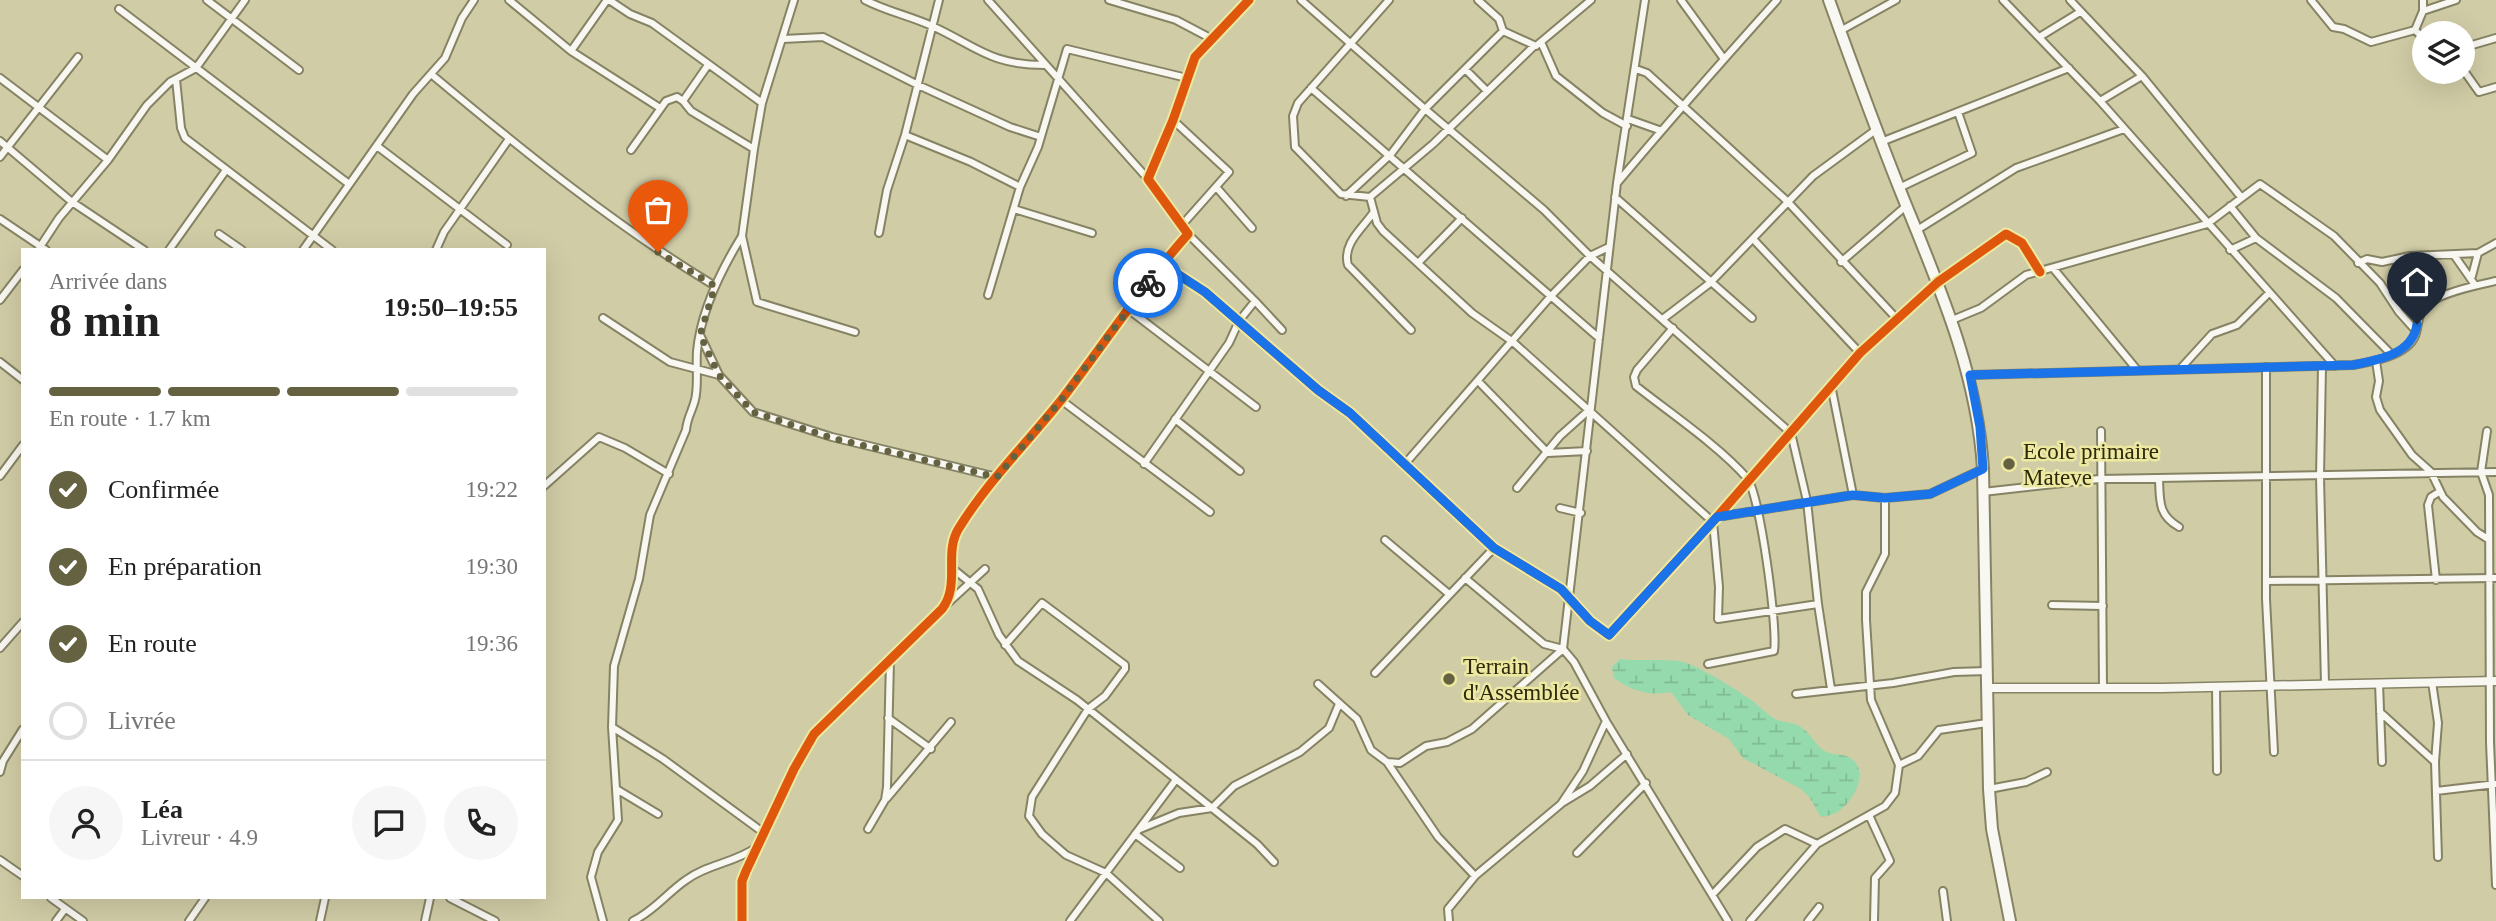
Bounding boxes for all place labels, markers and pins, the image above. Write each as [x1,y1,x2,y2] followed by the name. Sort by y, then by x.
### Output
[628,180,688,252] pin
[2387,252,2447,324] pin
[2023,439,2159,490] place label: Ecole primaire Mateve
[2001,456,2017,472] marker: Ecole primaire Mateve
[1463,654,1580,705] place label: Terrain d'Assemblée
[1441,671,1457,687] marker: Terrain d'Assemblée

